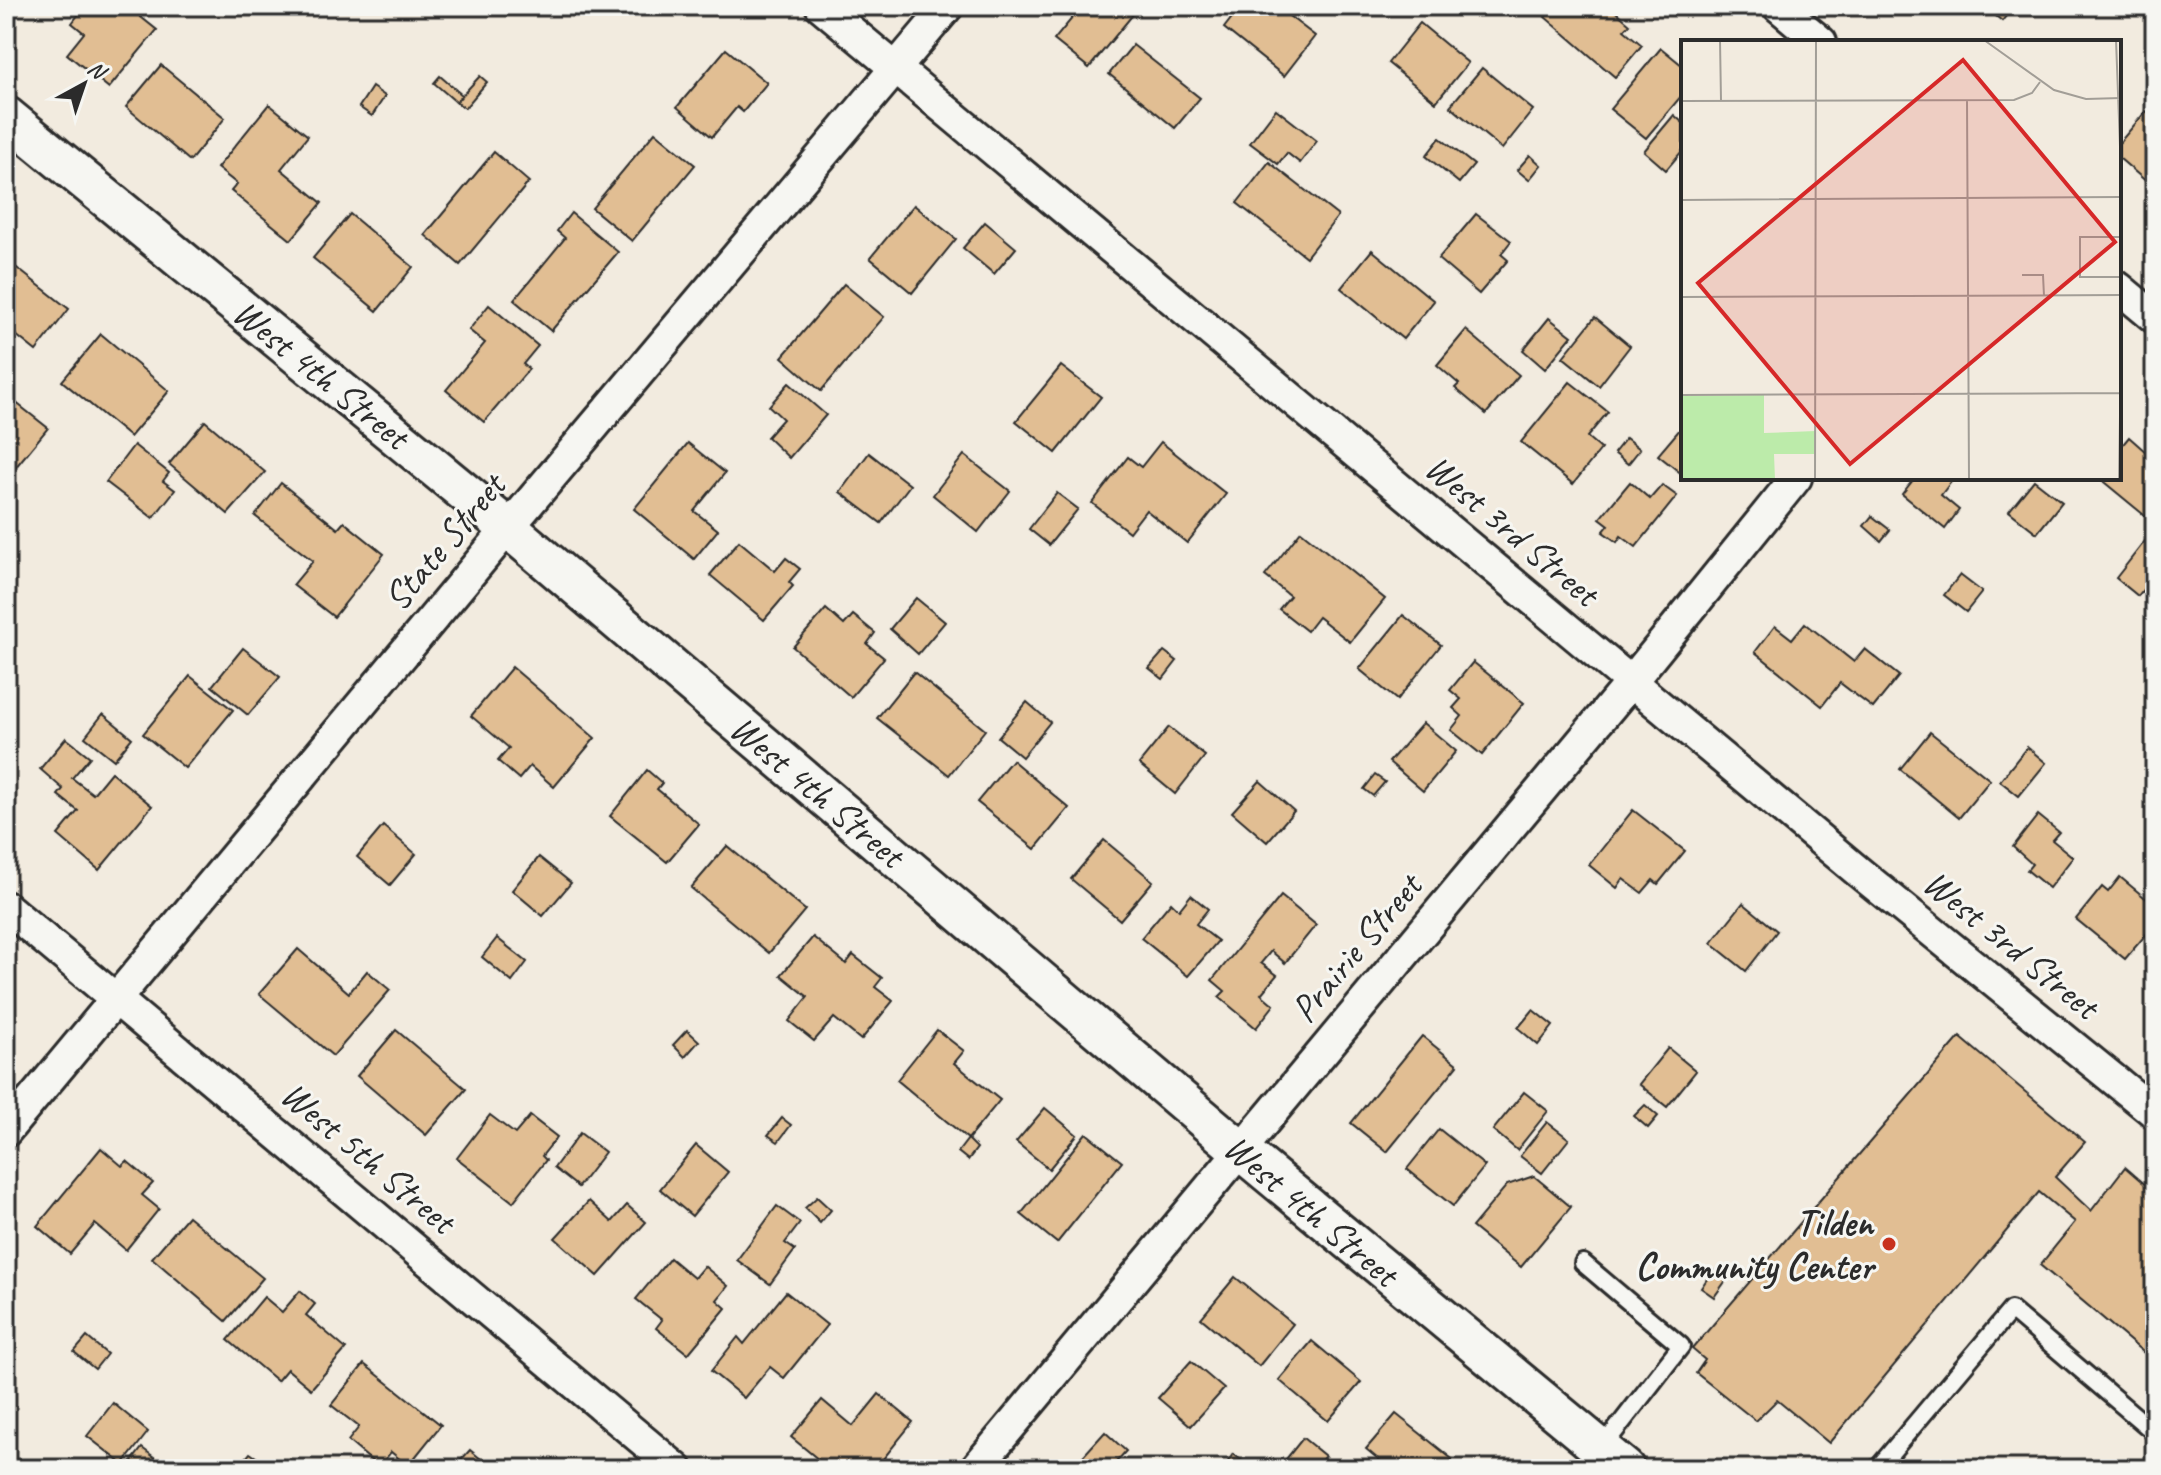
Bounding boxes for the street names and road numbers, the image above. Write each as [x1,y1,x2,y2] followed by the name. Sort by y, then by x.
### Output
[223,289,421,461] street label: West 4th Street
[1416,444,1611,618] street label: West 3rd Street
[373,461,517,620] street label: State Street
[720,705,916,880] street label: West 4th Street
[1914,859,2111,1031] street label: West 3rd Street
[1280,862,1434,1032] street label: Prairie Street
[271,1071,467,1246] street label: West 5th Street
[1214,1124,1410,1299] street label: West 4th Street

